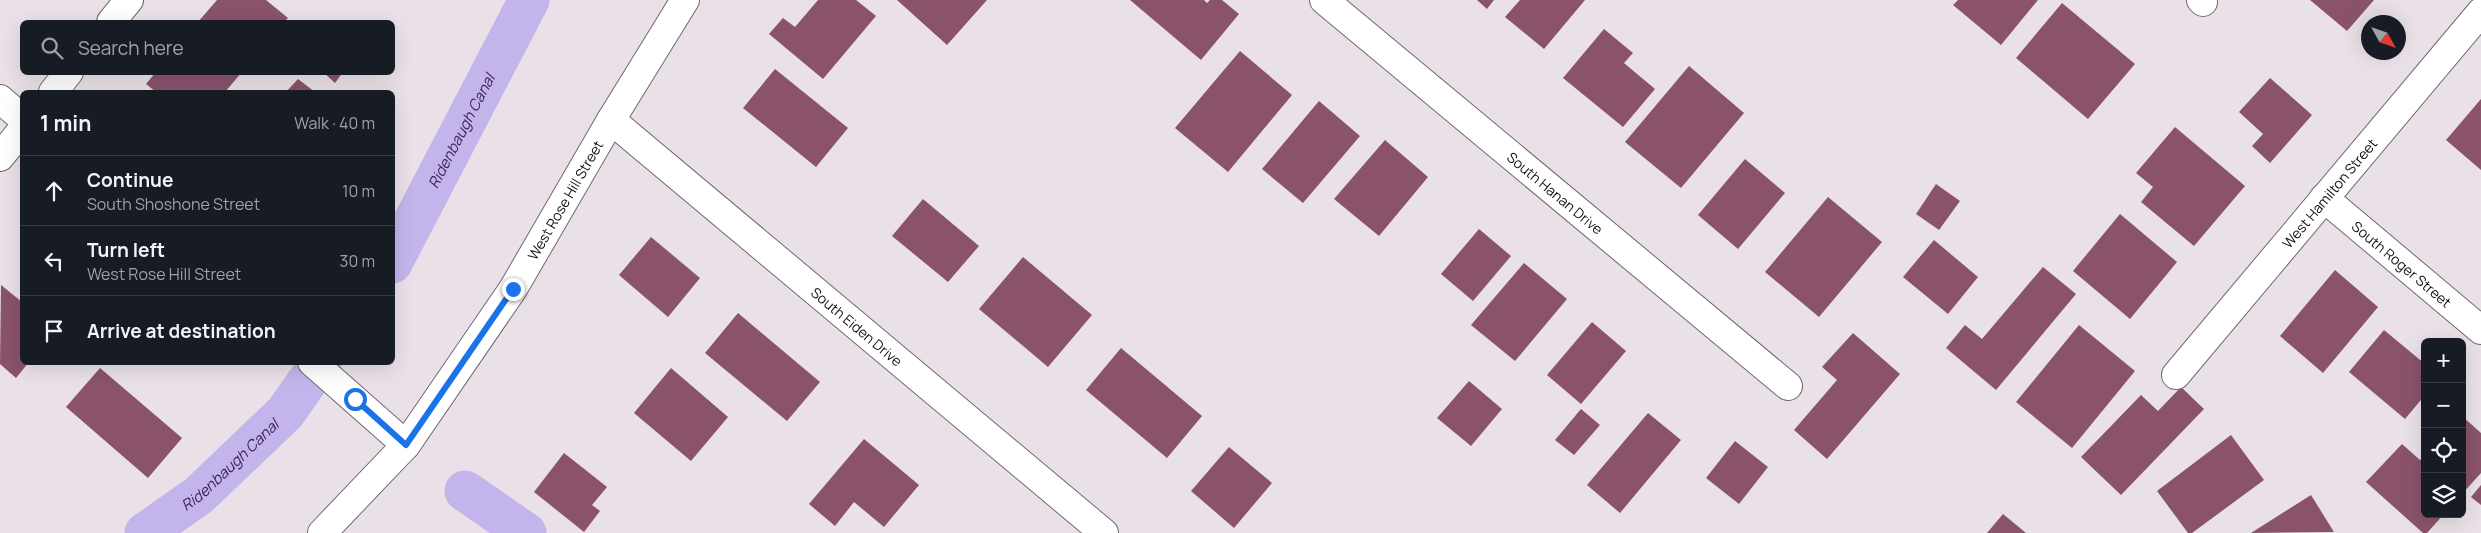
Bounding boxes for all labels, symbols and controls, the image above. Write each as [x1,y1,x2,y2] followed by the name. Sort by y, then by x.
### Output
[2361,15,2406,60] north arrow
[20,20,395,75] search box
[38,34,66,62] icon: search
[78,35,184,61] text: Search here
[422,68,500,192] water label: Ridenbaugh Canal
[40,109,91,137] text: 1 min
[294,112,375,134] text: Walk · 40 m
[2277,134,2381,252] street label: West Hamilton Street
[523,136,607,263] street label: West Rose Hill Street
[1503,147,1607,238] street label: South Hanan Drive
[87,167,173,193] text: Continue
[40,177,68,205] icon: ahead
[342,180,375,202] text: 10 m
[87,193,260,215] text: South Shoshone Street
[2348,216,2456,311] street label: South Roger Street
[87,237,165,263] text: Turn left
[40,247,68,275] icon: left
[340,250,375,272] text: 30 m
[87,263,241,285] text: West Rose Hill Street
[502,278,525,301] route end
[807,282,907,370] street label: South Eiden Drive
[40,317,68,345] icon: arrive
[87,318,276,344] text: Arrive at destination
[2421,338,2466,518] map controls
[2421,338,2466,383] button: +
[2421,383,2466,428] button: −
[344,388,367,411] route start
[177,412,285,515] water label: Ridenbaugh Canal
[2421,428,2466,473] button: locate
[2421,473,2466,518] button: layers

